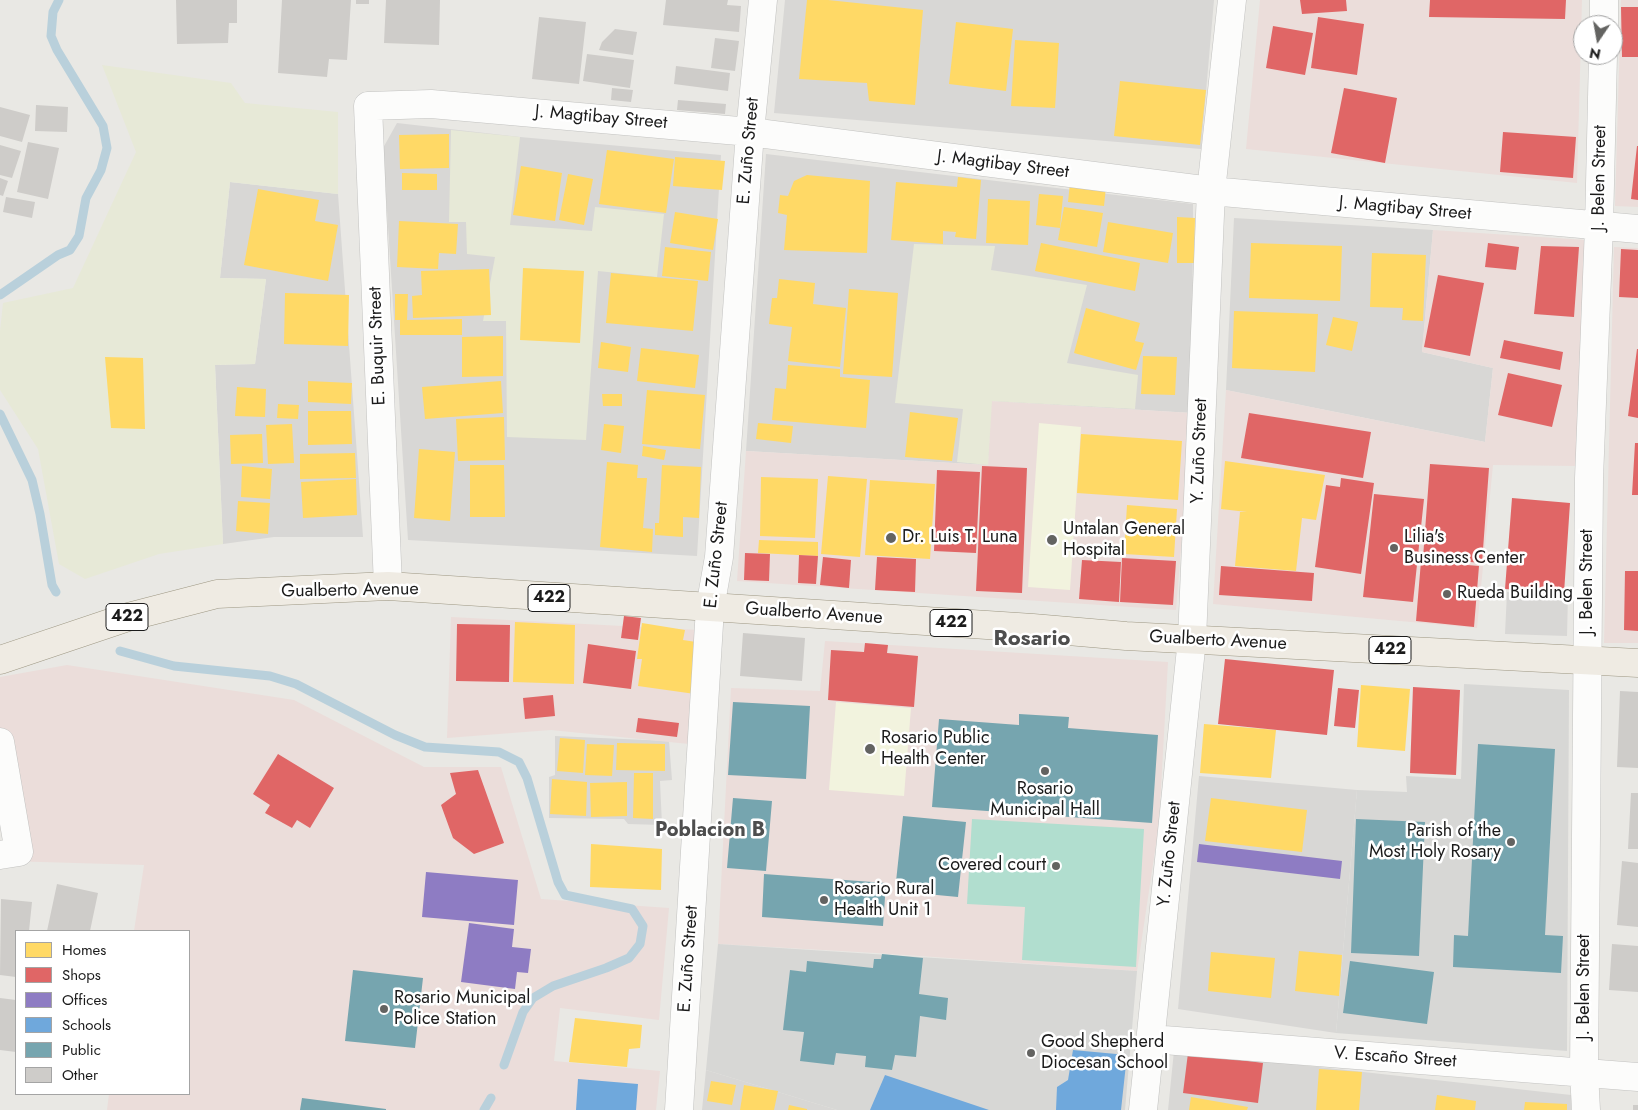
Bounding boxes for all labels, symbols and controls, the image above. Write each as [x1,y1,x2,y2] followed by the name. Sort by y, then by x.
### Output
[1573,15,1623,65] north arrow
[1588,43,1603,65] text: N
[734,97,764,205] street label: E. Zuño Street
[534,101,668,135] street label: J. Magtibay Street
[1588,125,1612,231] street label: J. Belen Street
[936,146,1070,184] street label: J. Magtibay Street
[1338,192,1472,226] street label: J. Magtibay Street
[365,286,391,406] street label: E. Buquir Street
[1187,398,1213,504] street label: Y. Zuño Street
[701,501,733,609] street label: E. Zuño Street
[1063,519,1185,562] place label: Untalan General Hospital
[902,527,1017,549] place label: Dr. Luis T. Luna
[1404,527,1525,570] place label: Lilia's Business Center
[1577,529,1599,635] street label: J. Belen Street
[884,531,898,545] marker: Dr. Luis T. Luna
[1045,533,1059,547] marker: Untalan General Hospital
[1388,542,1400,554] marker: Lilia's Business Center
[281,579,419,603] street label: Gualberto Avenue
[1457,583,1573,605] place label: Rueda Building
[528,584,570,612] road number: 422
[1441,588,1453,600] marker: Rueda Building
[745,598,883,630] street label: Gualberto Avenue
[106,604,148,630] road number: 422
[930,610,972,636] road number: 422
[993,627,1071,653] district label: Rosario
[1149,627,1287,655] street label: Gualberto Avenue
[1369,636,1411,664] road number: 422
[881,728,990,771] place label: Rosario Public Health Center
[863,742,877,756] marker: Rosario Public Health Center
[1039,765,1051,777] marker: Rosario Municipal Hall
[990,779,1100,822] place label: Rosario Municipal Hall
[1154,800,1186,908] street label: Y. Zuño Street
[655,819,765,843] district label: Poblacion B
[1369,821,1501,864] place label: Parish of the Most Holy Rosary
[1505,836,1517,848] marker: Parish of the Most Holy Rosary
[938,855,1046,877] place label: Covered court
[1050,860,1062,872] marker: Covered court
[834,879,934,922] place label: Rosario Rural Health Unit 1
[818,894,830,906] marker: Rosario Rural Health Unit 1
[674,905,704,1013] street label: E. Zuño Street
[15,930,190,1095] legend
[1574,934,1596,1040] street label: J. Belen Street
[62,939,106,961] text: Homes
[62,964,101,986] text: Shops
[394,988,530,1030] place label: Rosario Municipal Police Station
[62,989,107,1011] text: Offices
[378,1003,390,1015] marker: Rosario Municipal Police Station
[62,1014,111,1036] text: Schools
[1041,1032,1168,1074] place label: Good Shepherd Diocesan School
[62,1039,101,1061] text: Public
[1333,1043,1457,1073] street label: V. Escaño Street
[1025,1047,1037,1059] marker: Good Shepherd Diocesan School
[62,1064,98,1086] text: Other

